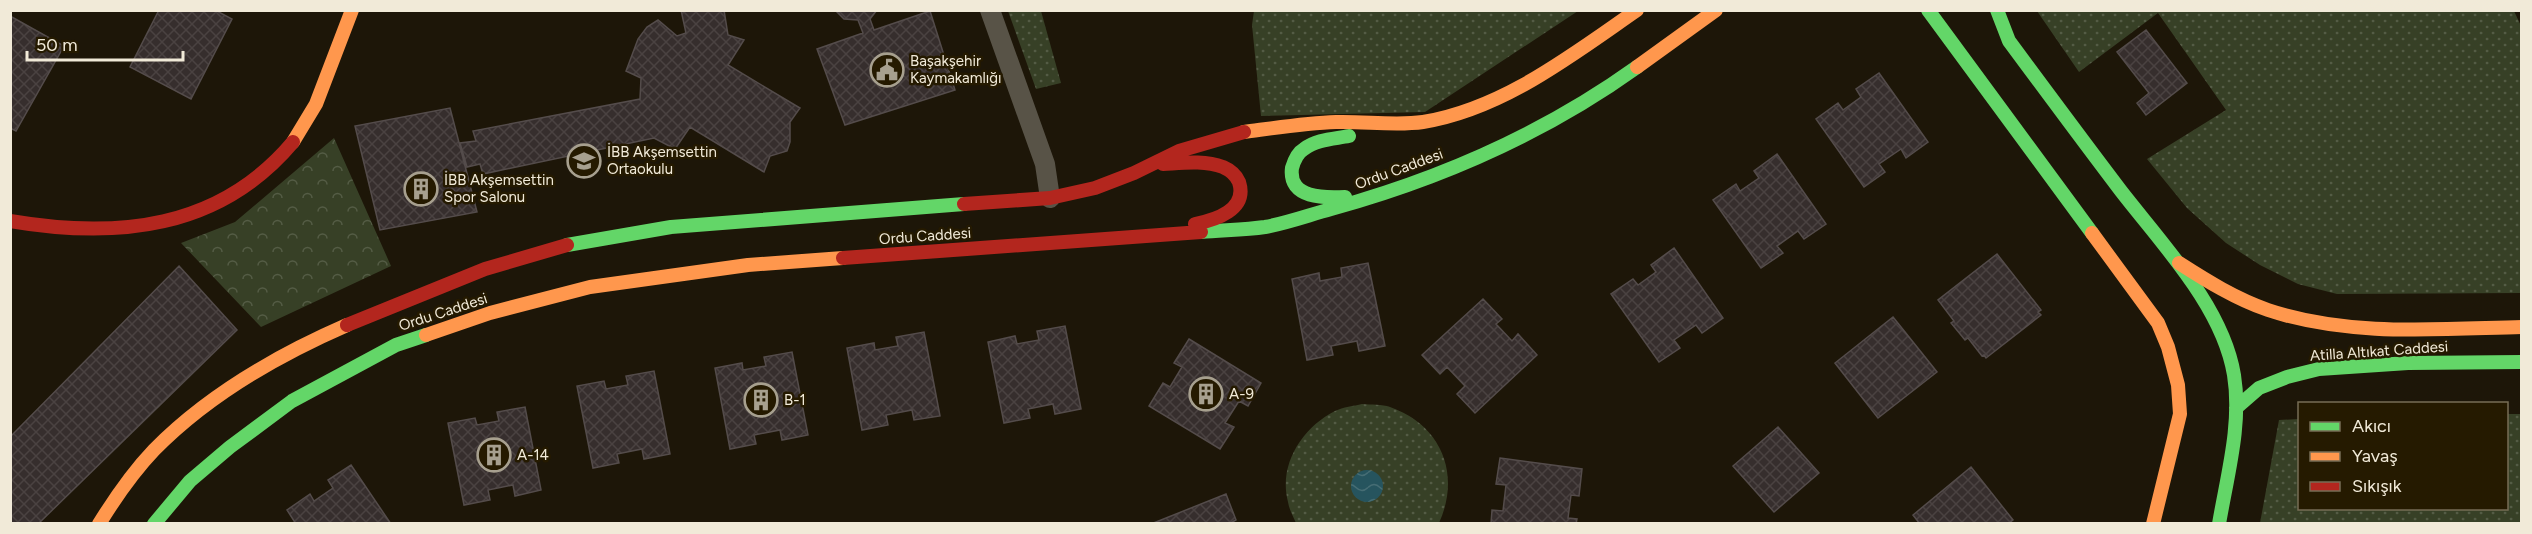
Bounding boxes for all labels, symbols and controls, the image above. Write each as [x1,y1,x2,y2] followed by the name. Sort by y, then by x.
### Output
[27,24,183,62] scale bar
[36,34,78,56] text: 50 m
[869,52,905,88] public building icon: Başakşehir Kaymakamlığı
[910,52,1001,87] place label: Başakşehir Kaymakamlığı
[566,143,602,179] school or university icon: İBB Akşemsettin Ortaokulu
[607,143,717,178] place label: İBB Akşemsettin Ortaokulu
[1353,145,1445,193] street label: Ordu Caddesi
[403,171,439,207] building icon: İBB Akşemsettin Spor Salonu
[444,171,554,206] place label: İBB Akşemsettin Spor Salonu
[878,224,972,248] street label: Ordu Caddesi
[396,289,490,335] street label: Ordu Caddesi
[2309,337,2449,365] street label: Atilla Altıkat Caddesi
[1188,376,1224,412] building icon: A-9
[743,382,779,418] building icon: B-1
[1229,385,1254,403] place label: A-9
[784,391,806,409] place label: B-1
[2298,402,2508,510] legend
[2352,415,2391,437] text: Akıcı
[476,437,512,473] building icon: A-14
[2352,445,2398,467] text: Yavaş
[517,446,549,464] place label: A-14
[2352,475,2402,497] text: Sıkışık

